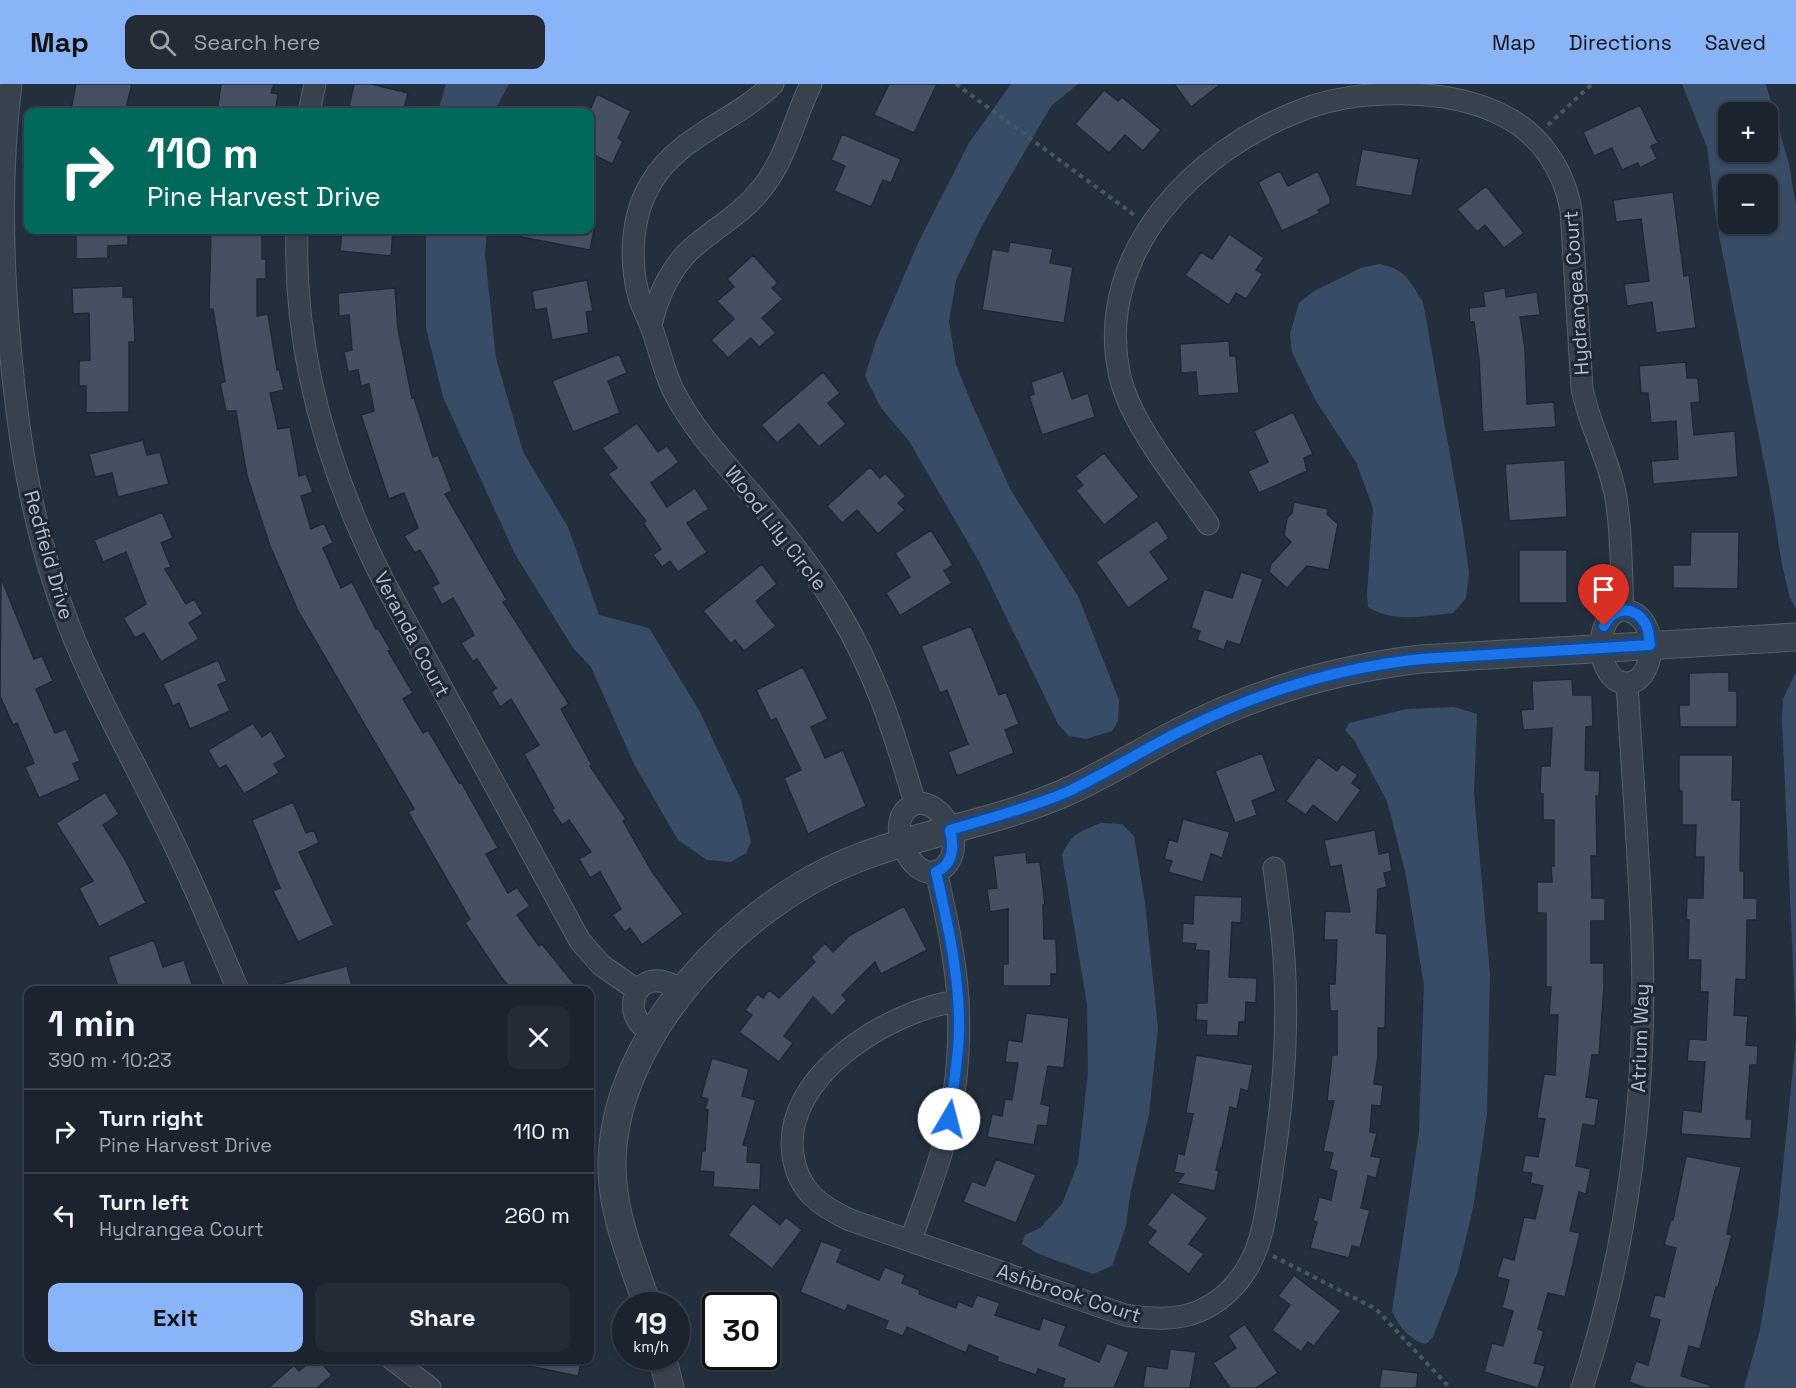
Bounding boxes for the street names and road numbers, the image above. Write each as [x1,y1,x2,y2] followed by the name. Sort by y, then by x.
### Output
[1557,210,1595,376] street label: Hydrangea Court
[719,460,833,596] street label: Wood Lily Circle
[18,487,80,623] street label: Redfield Drive
[368,567,456,701] street label: Veranda Court
[1625,983,1655,1093] street label: Atrium Way
[994,1257,1144,1329] street label: Ashbrook Court

